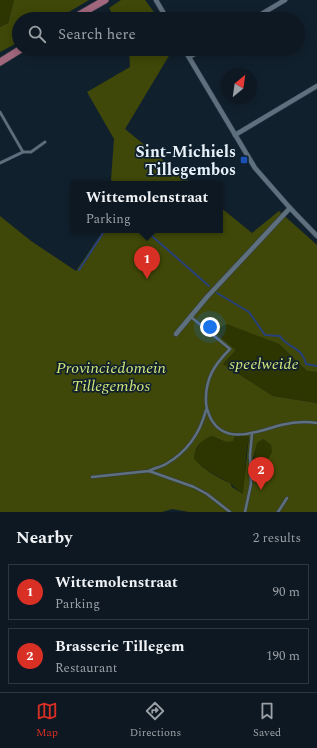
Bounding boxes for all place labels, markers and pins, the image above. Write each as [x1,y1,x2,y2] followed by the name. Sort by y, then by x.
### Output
[135,140,236,182] place label: Sint-Michiels Tillegembos
[239,155,249,165] marker: Sint-Michiels Tillegembos
[134,246,160,279] pin: 1
[248,457,274,490] pin: 2

